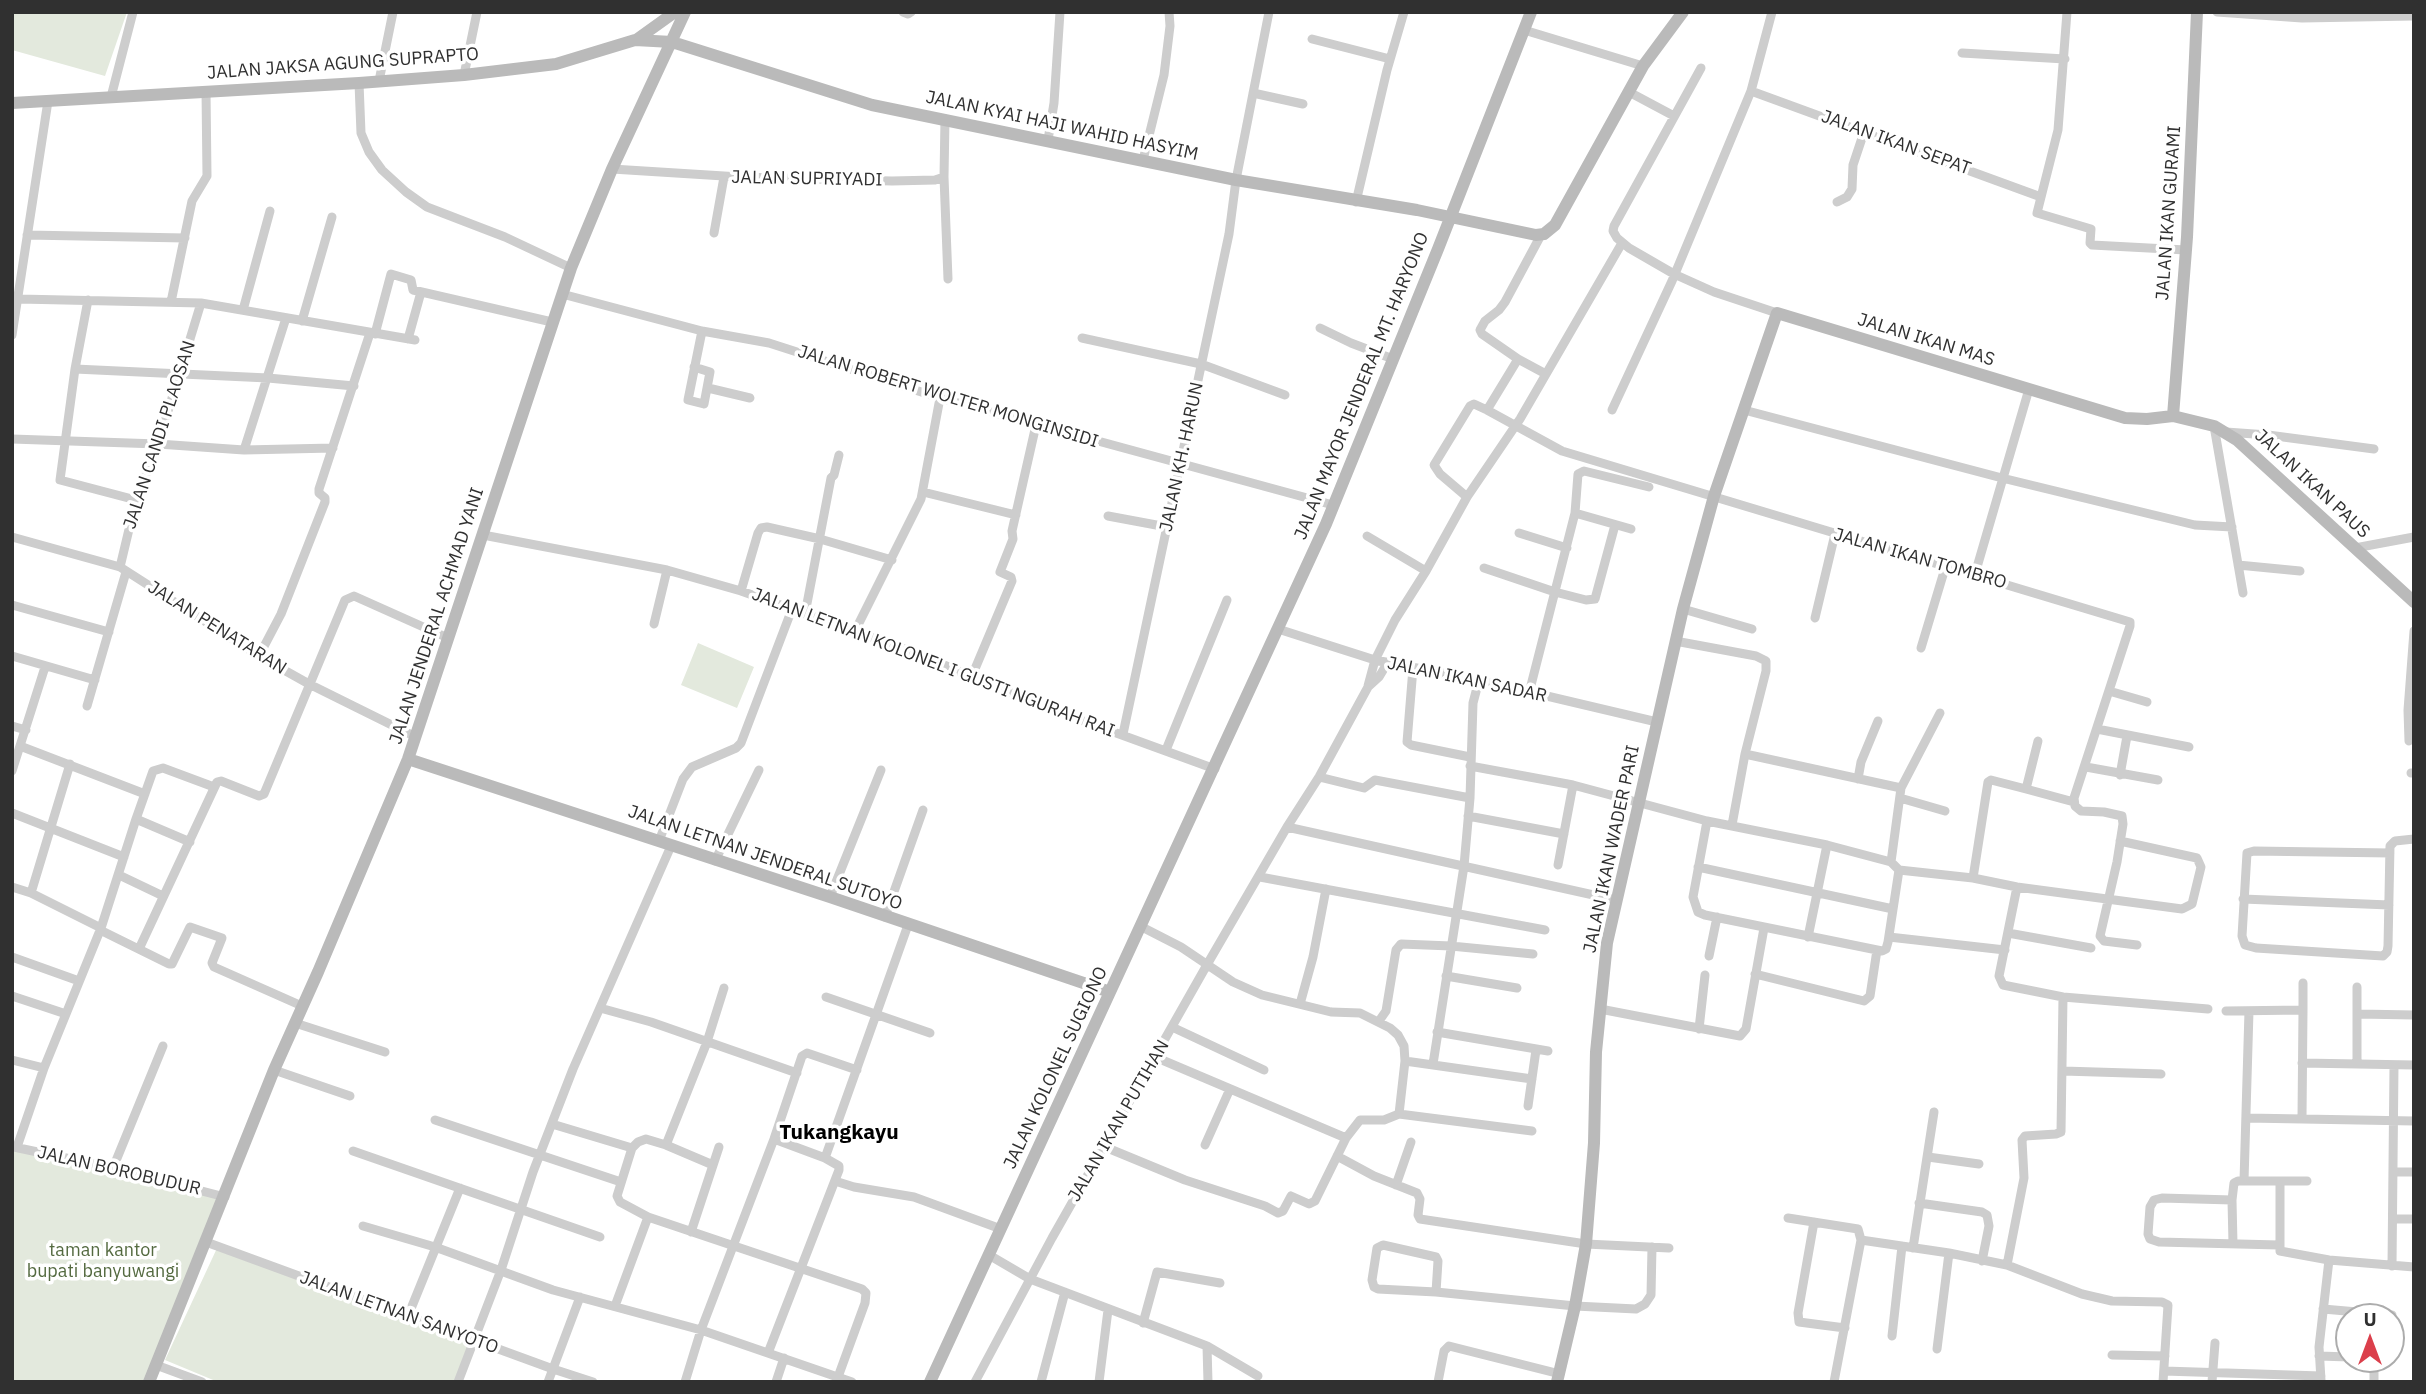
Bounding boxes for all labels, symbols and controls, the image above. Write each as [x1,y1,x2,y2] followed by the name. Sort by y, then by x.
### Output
[206,44,480,84] street label: JALAN JAKSA AGUNG SUPRAPTO
[924,87,1200,165] street label: JALAN KYAI HAJI WAHID HASYIM
[1818,106,1974,180] street label: JALAN IKAN SEPAT
[2152,125,2186,301] street label: JALAN IKAN GURAMI
[731,167,883,191] street label: JALAN SUPRIYADI
[1290,229,1434,543] street label: JALAN MAYOR JENDERAL MT. HARYONO
[1855,309,1997,371] street label: JALAN IKAN MAS
[119,338,201,532] street label: JALAN CANDI PLAOSAN
[795,341,1101,453] street label: JALAN ROBERT WOLTER MONGINSIDI
[1156,380,1208,534] street label: JALAN KH. HARUN
[2250,425,2374,543] street label: JALAN IKAN PAUS
[385,485,489,747] street label: JALAN JENDERAL ACHMAD YANI
[1831,524,2009,594] street label: JALAN IKAN TOMBRO
[144,577,290,679] street label: JALAN PENATARAN
[749,584,1117,742] street label: JALAN LETNAN KOLONEL I GUSTI NGURAH RAI
[1385,653,1549,707] street label: JALAN IKAN SADAR
[1579,743,1645,955] street label: JALAN IKAN WADER PARI
[625,801,905,915] street label: JALAN LETNAN JENDERAL SUTOYO
[1000,964,1112,1172] street label: JALAN KOLONEL SUGIONO
[1064,1036,1174,1206] street label: JALAN IKAN PUTIHAN
[779,1120,899,1146] district label: Tukangkayu
[35,1142,203,1200] street label: JALAN BOROBUDUR
[27,1240,179,1282] park label: taman kantor bupati banyuwangi
[297,1267,501,1359] street label: JALAN LETNAN SANYOTO
[2335,1303,2405,1373] north arrow
[2363,1307,2377,1331] text: U

